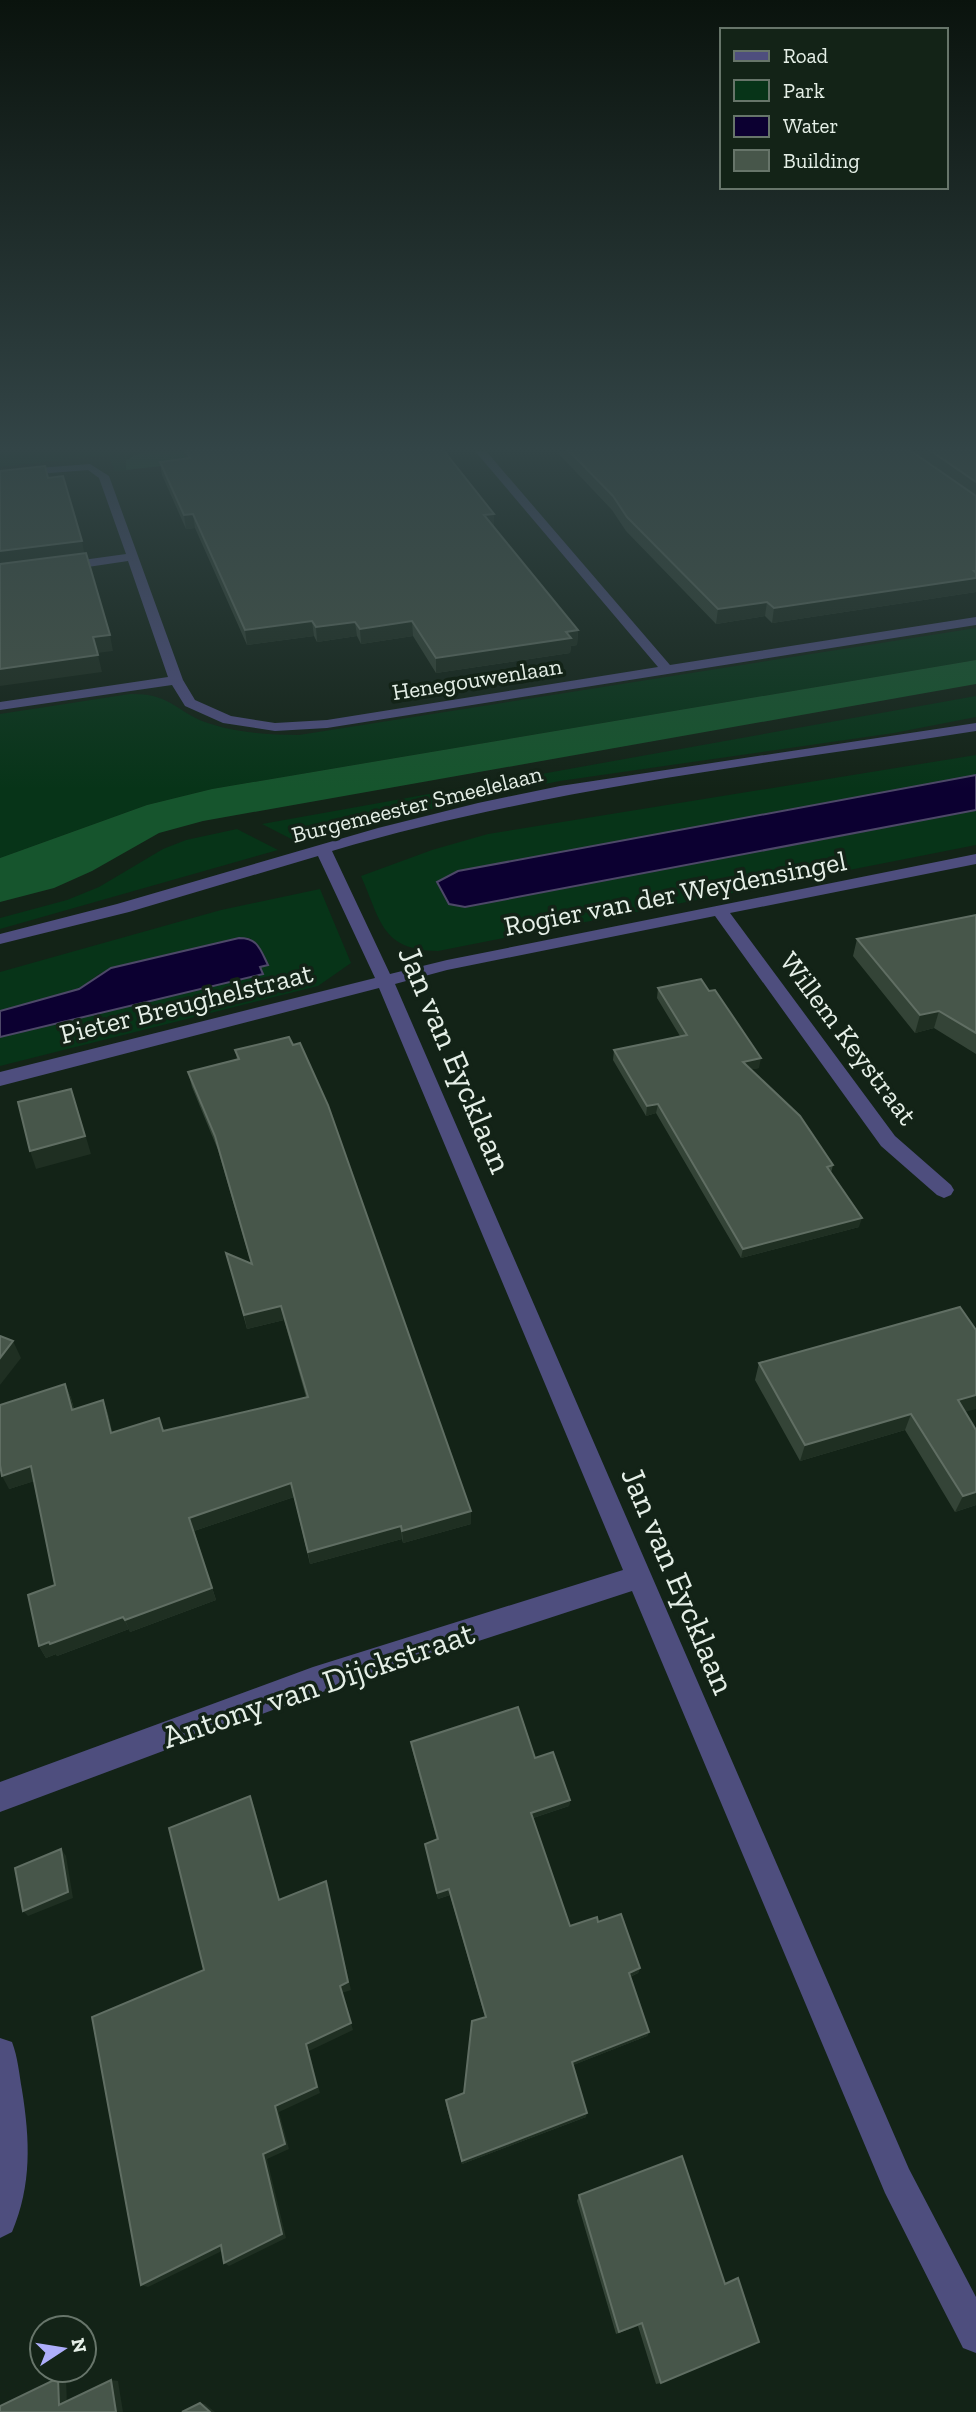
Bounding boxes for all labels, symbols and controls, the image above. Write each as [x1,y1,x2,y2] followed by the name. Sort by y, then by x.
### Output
[720,28,948,189] legend
[783,43,829,68] text: Road
[783,78,825,103] text: Park
[783,113,838,138] text: Water
[783,148,860,173] text: Building
[390,652,564,706] street label: Henegouwenlaan
[289,759,545,849] street label: Burgemeester Smeelelaan
[501,844,849,943] street label: Rogier van der Weydensingel
[390,940,521,1179] street label: Jan van Eycklaan
[773,945,925,1132] street label: Willem Keystraat
[56,956,317,1051] street label: Pieter Breughelstraat
[613,1461,744,1700] street label: Jan van Eycklaan
[157,1612,480,1756] street label: Antony van Dijckstraat
[28,2314,98,2384] north arrow
[66,2336,92,2355] text: N

